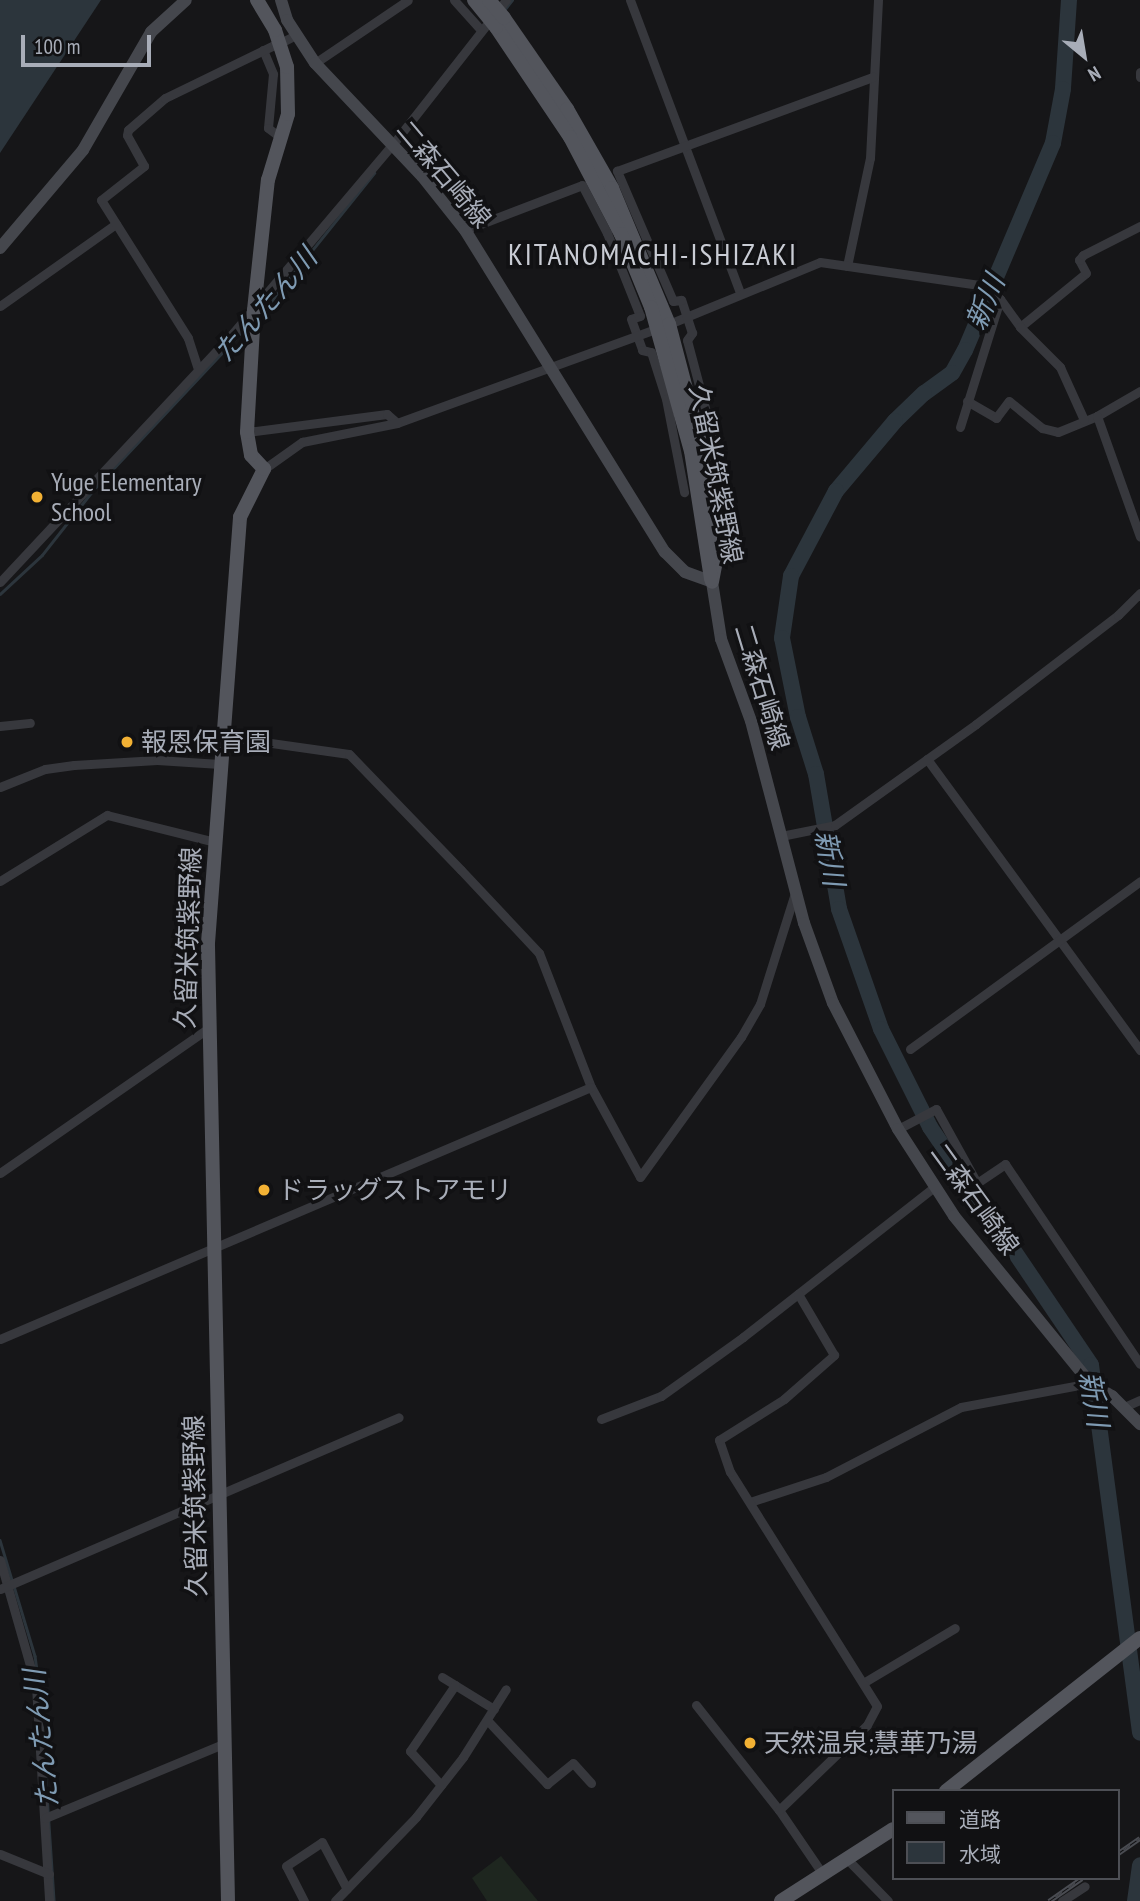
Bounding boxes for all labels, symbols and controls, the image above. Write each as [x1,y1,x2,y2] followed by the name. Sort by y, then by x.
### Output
[24,21,154,65] scale bar
[1049,21,1119,91] north arrow
[34,33,80,60] text: 100 m
[1084,61,1105,87] text: N
[390,114,498,234] street label: 二森石崎線
[510,236,796,272] district label: KITANOMACHI-ISHIZAKI
[206,241,324,369] water label: たんたん川
[959,270,1011,334] water label: 新川
[683,382,749,566] street label: 久留米筑紫野線
[51,466,202,528] place label: Yuge Elementary School
[29,489,45,505] marker: Yuge Elementary School
[728,620,796,754] street label: 二森石崎線
[141,726,271,758] place label: 報恩保育園
[119,734,135,750] marker: 報恩保育園
[809,828,851,888] water label: 新川
[169,847,207,1029] street label: 久留米筑紫野線
[924,1137,1026,1261] street label: 二森石崎線
[278,1174,512,1206] place label: ドラッグストアモリ
[256,1182,272,1198] marker: ドラッグストアモリ
[1073,1369,1115,1429] water label: 新川
[178,1415,212,1597] street label: 久留米筑紫野線
[17,1668,65,1810] water label: たんたん川
[764,1727,978,1759] place label: 天然温泉;慧華乃湯
[742,1735,758,1751] marker: 天然温泉;慧華乃湯
[892,1789,1119,1880] legend
[959,1806,1001,1833] text: 道路
[959,1841,1001,1868] text: 水域

